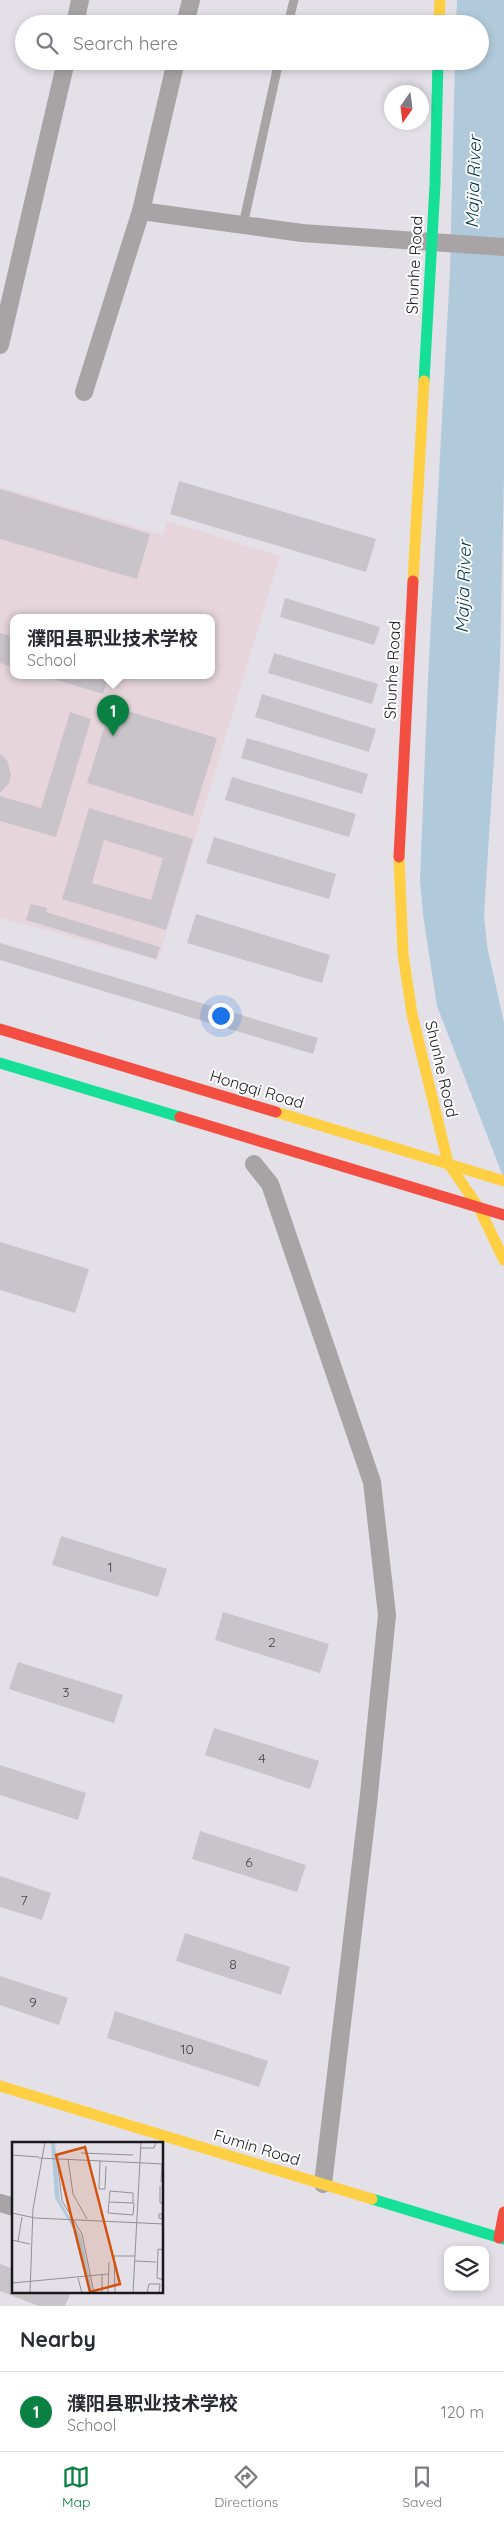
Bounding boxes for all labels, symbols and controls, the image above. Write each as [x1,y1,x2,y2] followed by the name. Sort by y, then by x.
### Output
[15,15,489,70] search box
[33,29,61,57] icon: search
[73,31,178,55] text: Search here
[384,85,429,130] north arrow
[460,133,486,229] water label: Majia River
[401,215,427,315] street label: Shunhe Road
[450,538,476,634] water label: Majia River
[10,614,215,679] popup
[379,620,405,720] street label: Shunhe Road
[27,626,198,650] text: 濮阳县职业技术学校
[27,650,76,670] text: School
[97,695,129,736] pin: 1
[208,1003,234,1029] your location
[421,1019,463,1119] street label: Shunhe Road
[208,1065,306,1113] street label: Hongqi Road
[107,1558,113,1576] house number: 1
[268,1633,276,1651] house number: 2
[62,1683,70,1701] house number: 3
[258,1749,266,1767] house number: 4
[245,1853,253,1871] house number: 6
[20,1891,28,1909] house number: 7
[229,1955,237,1973] house number: 8
[29,1993,37,2011] house number: 9
[180,2040,194,2058] house number: 10
[211,2124,303,2170] street label: Fumin Road
[12,2142,164,2294] inset map
[444,2246,489,2291] map controls
[444,2246,489,2291] button: layers
[20,2326,96,2352] text: Nearby
[67,2391,238,2415] text: 濮阳县职业技术学校
[33,2402,39,2422] text: 1
[441,2402,484,2422] text: 120 m
[67,2415,116,2435] text: School
[62,2463,90,2511] tab: Map
[214,2463,278,2511] tab: Directions
[402,2463,442,2511] tab: Saved

